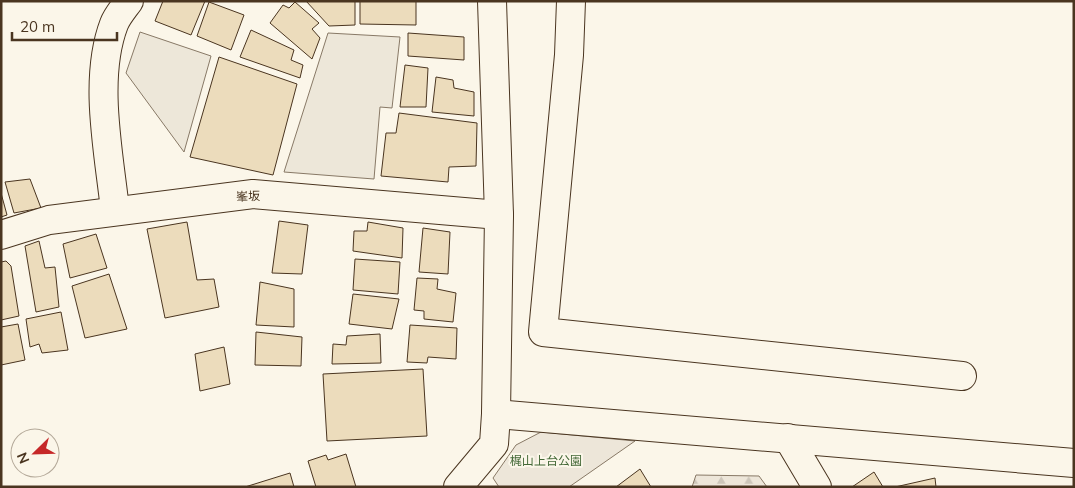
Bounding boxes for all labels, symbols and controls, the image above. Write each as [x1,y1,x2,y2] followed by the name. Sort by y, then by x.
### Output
[12,10,118,42] scale bar
[20,17,55,36] text: 20 m
[236,188,260,204] street label: 峯坂
[10,428,60,478] north arrow
[13,450,33,466] text: N
[510,453,582,468] park label: 梶山上台公園

